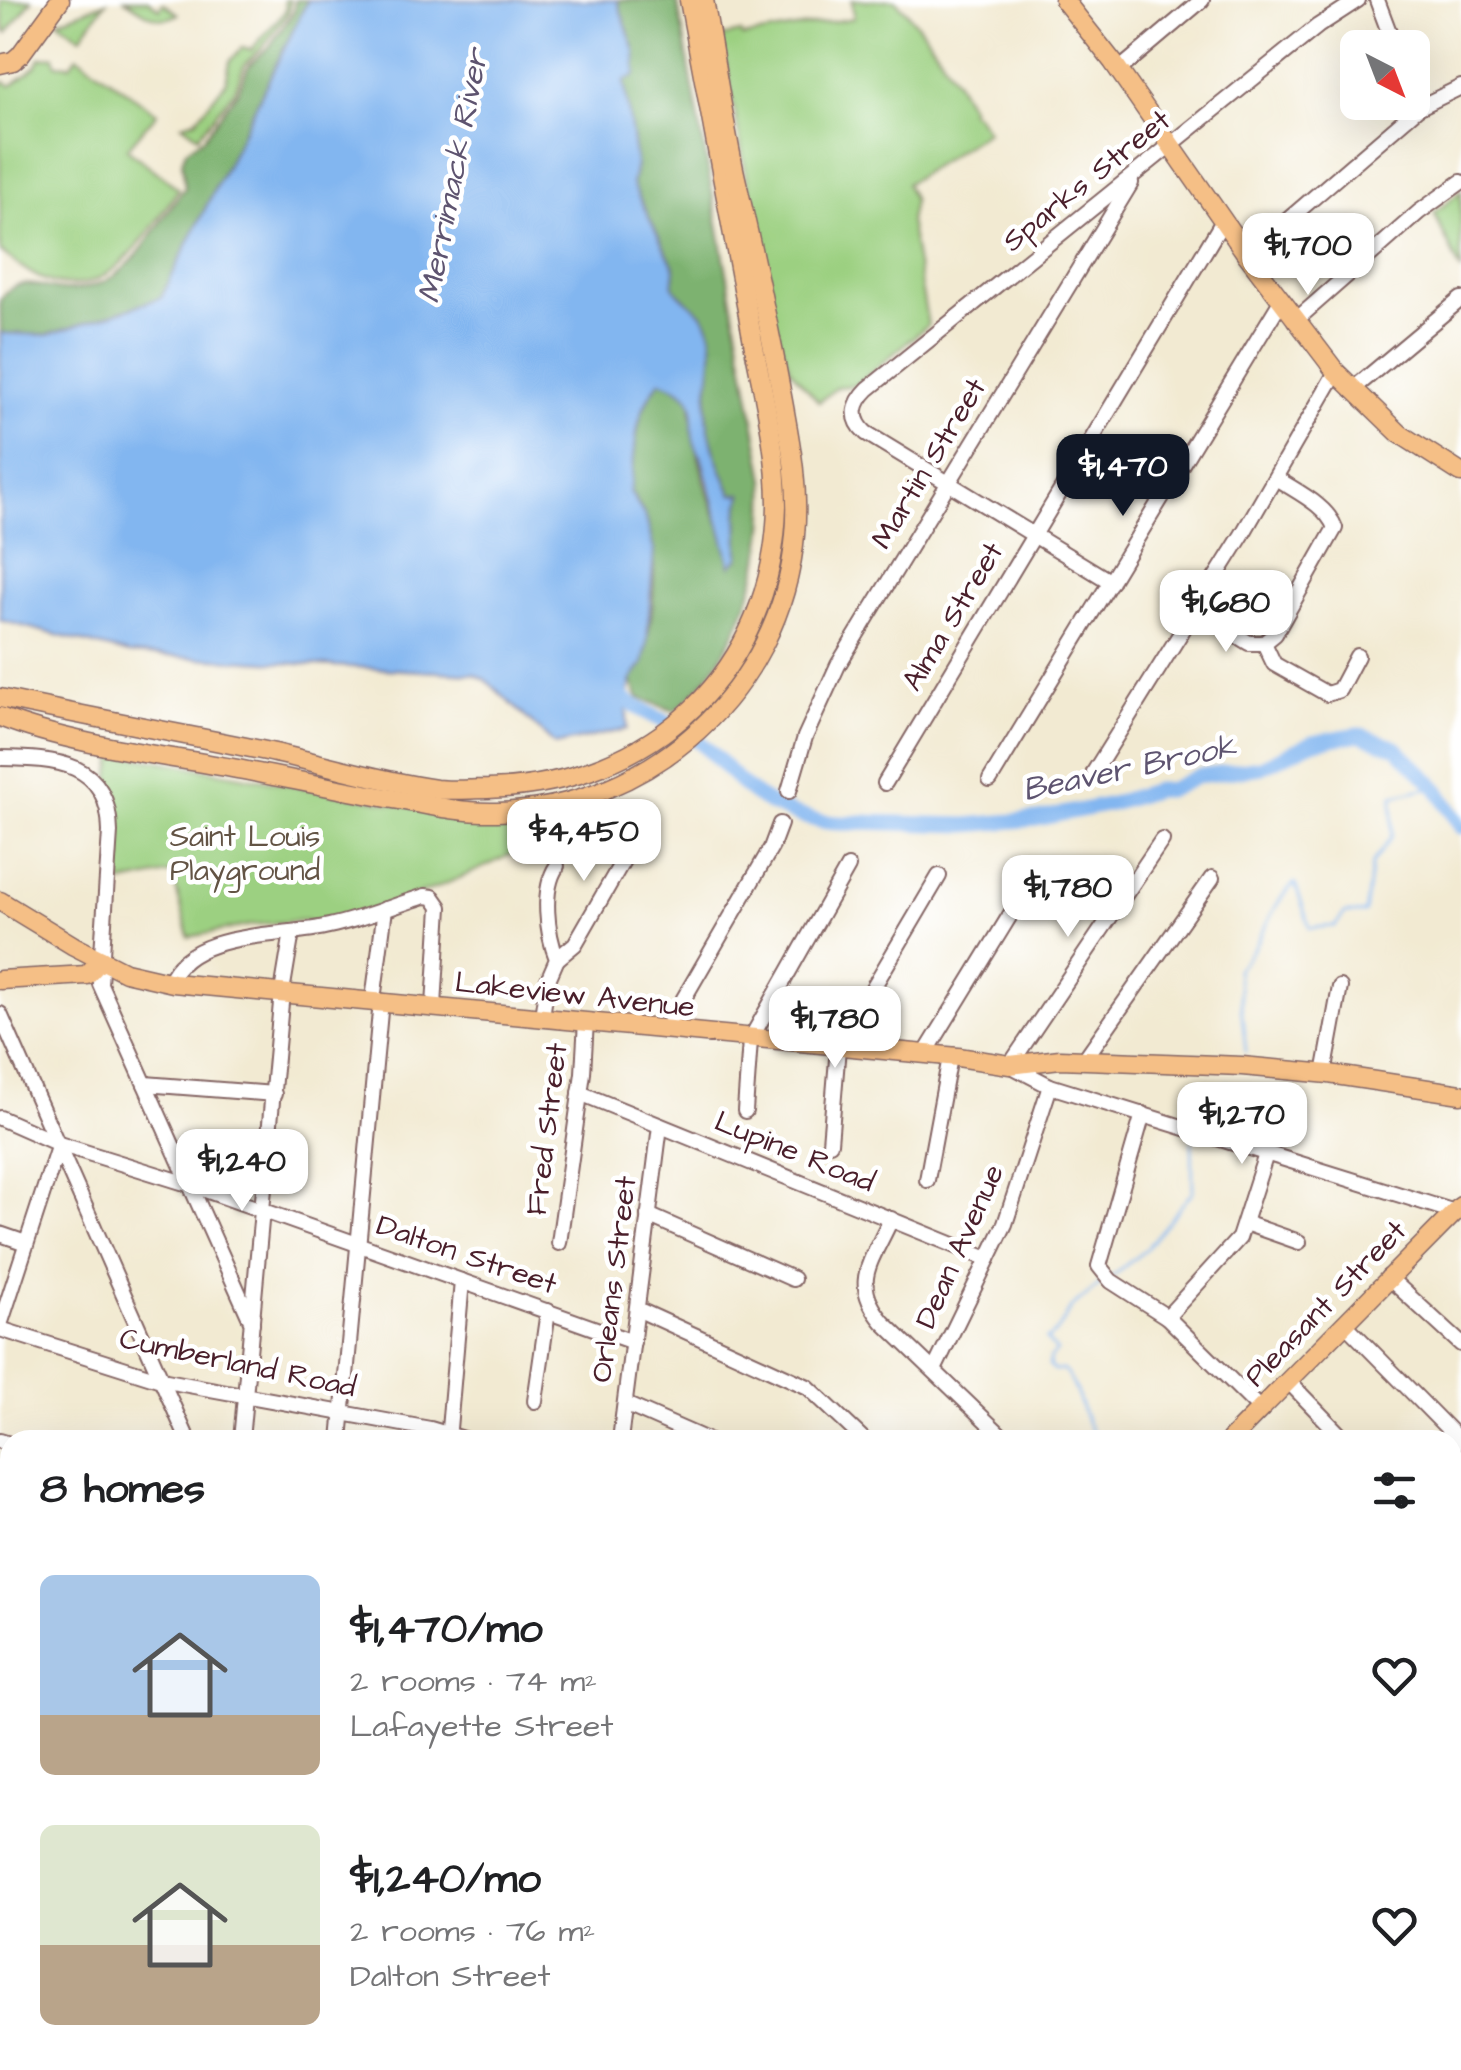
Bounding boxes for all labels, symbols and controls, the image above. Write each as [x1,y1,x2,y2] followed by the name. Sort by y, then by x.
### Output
[1340,30,1430,120] north arrow
[1340,30,1430,120] map controls
[407,43,501,307] water label: Merrimack River
[993,100,1180,262] street label: Sparks Street
[1227,213,1389,298] pin: $1,700
[1264,223,1352,268] text: $1,700
[861,370,997,557] street label: Martin Street
[1042,434,1204,519] pin: $1,470
[1078,444,1168,489] text: $1,470
[892,534,1014,699] street label: Alma Street
[1145,570,1307,655] pin: $1,680
[1182,580,1270,625] text: $1,680
[1019,724,1241,813] water label: Beaver Brook
[503,799,665,884] pin: $4,450
[529,809,639,854] text: $4,450
[170,816,320,893] park label: Saint Louis Playground
[987,855,1149,940] pin: $1,780
[1024,865,1112,910] text: $1,780
[453,962,697,1028] street label: Lakeview Avenue
[754,986,916,1071] pin: $1,780
[791,996,879,1041] text: $1,780
[516,1040,578,1218] street label: Fred Street
[1161,1082,1323,1167] pin: $1,270
[1199,1092,1285,1137] text: $1,270
[708,1101,881,1203] street label: Lupine Road
[161,1129,323,1214] pin: $1,240
[198,1139,286,1184] text: $1,240
[905,1158,1015,1335] street label: Dean Avenue
[581,1174,647,1385] street label: Orleans Street
[371,1204,562,1305] street label: Dalton Street
[1235,1211,1416,1396] street label: Pleasant Street
[116,1317,360,1409] street label: Cumberland Road
[40,1461,205,1519] text: 8 homes
[1367,1463,1422,1518] icon: filters
[350,1601,543,1659] text: $1,470/mo
[120,1615,240,1735] icon: home
[1367,1648,1422,1703] icon: heart
[350,1659,597,1704] text: 2 rooms · 74 m²
[350,1704,613,1749] text: Lafayette Street
[350,1851,541,1909] text: $1,240/mo
[120,1865,240,1985] icon: home
[1367,1898,1422,1953] icon: heart
[350,1909,595,1954] text: 2 rooms · 76 m²
[350,1954,551,1999] text: Dalton Street

